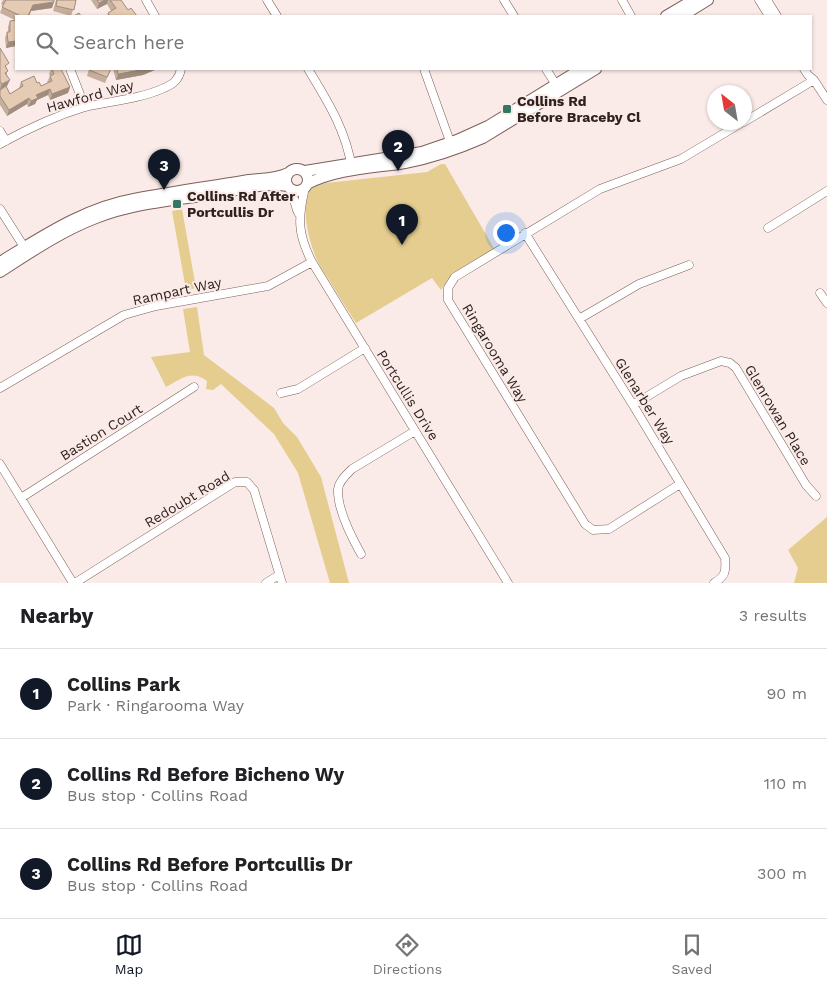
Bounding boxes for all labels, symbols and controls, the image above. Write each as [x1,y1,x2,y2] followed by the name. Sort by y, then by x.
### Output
[15,15,812,70] search box
[33,29,61,57] icon: search
[73,31,184,54] text: Search here
[45,76,136,115] street label: Hawford Way
[707,85,752,130] north arrow
[517,93,641,125] place label: Collins Rd Before Braceby Cl
[501,103,513,115] marker: Collins Rd Before Braceby Cl
[382,130,414,171] pin: 2
[148,149,180,190] pin: 3
[187,188,295,220] place label: Collins Rd After Portcullis Dr
[171,198,183,210] marker: Collins Rd After Portcullis Dr
[386,204,418,245] pin: 1
[493,220,519,246] your location
[131,274,224,308] street label: Rampart Way
[459,301,531,406] street label: Ringarooma Way
[374,347,442,443] street label: Portcullis Drive
[612,355,678,448] street label: Glenarber Way
[742,362,814,468] street label: Glenrowan Place
[57,400,145,464] street label: Bastion Court
[142,467,232,531] street label: Redoubt Road
[20,603,93,628] text: Nearby
[739,606,807,625] text: 3 results
[67,673,180,696] text: Collins Park
[33,684,39,703] text: 1
[766,684,807,703] text: 90 m
[67,696,244,715] text: Park · Ringarooma Way
[67,763,344,786] text: Collins Rd Before Bicheno Wy
[31,774,41,793] text: 2
[764,774,807,793] text: 110 m
[67,786,248,805] text: Bus stop · Collins Road
[67,853,352,876] text: Collins Rd Before Portcullis Dr
[31,864,41,883] text: 3
[757,864,807,883] text: 300 m
[67,876,248,895] text: Bus stop · Collins Road
[115,931,143,977] tab: Map
[373,931,442,977] tab: Directions
[672,931,712,977] tab: Saved

